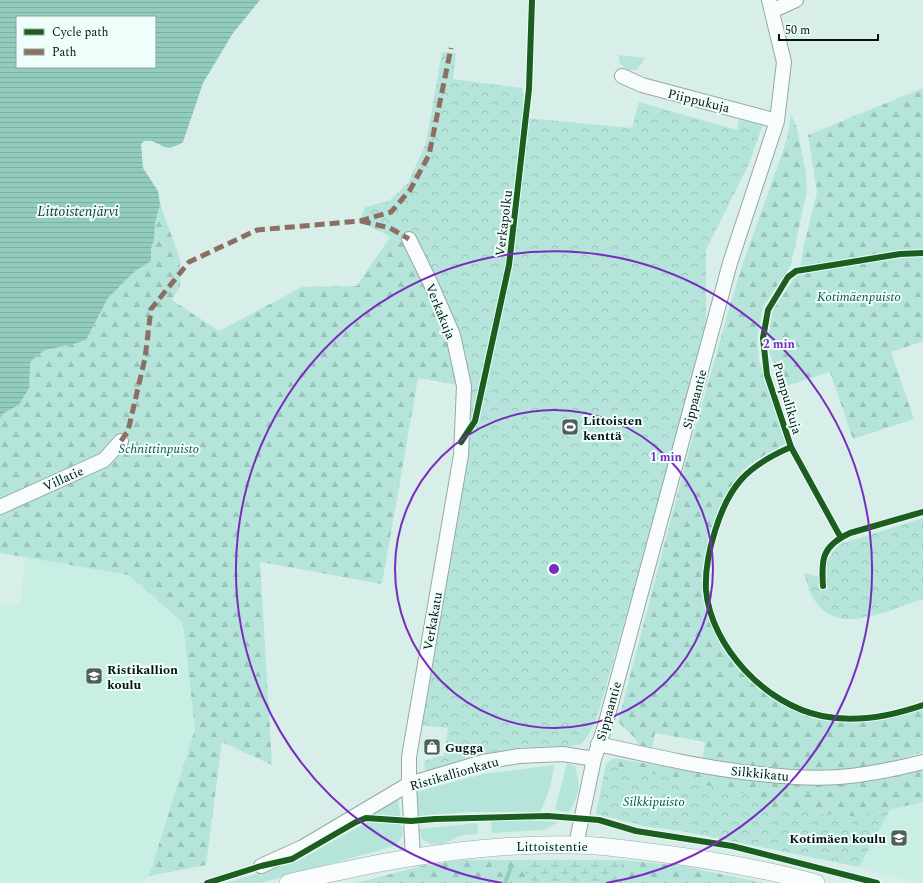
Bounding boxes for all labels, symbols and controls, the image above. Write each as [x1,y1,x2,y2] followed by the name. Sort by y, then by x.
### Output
[16,16,156,68] legend
[779,16,878,42] scale bar
[785,21,810,40] text: 50 m
[52,23,109,42] text: Cycle path
[52,43,77,62] text: Path
[666,84,733,118] street label: Piippukuja
[490,189,518,257] street label: Verkapolku
[37,201,119,222] water label: Littoistenjärvi
[420,280,461,343] street label: Verkakuja
[817,287,901,307] park label: Kotimäenpuisto
[763,335,796,354] text: 2 min
[767,360,807,437] street label: Pumpulikuja
[677,367,713,431] street label: Sippaantie
[583,411,642,446] place label: Littoisten kenttä
[560,417,580,437] sports icon: Littoisten kenttä
[119,439,199,459] park label: Schnittinpuisto
[650,448,683,467] text: 1 min
[40,461,87,497] street label: Villatie
[547,562,561,576] centre of rings
[418,590,448,652] street label: Verkakatu
[107,660,178,695] place label: Ristikallion koulu
[84,666,104,686] school or university icon: Ristikallion koulu
[591,679,627,743] street label: Sippaantie
[422,737,442,757] shop icon: Gugga
[445,738,483,758] place label: Gugga
[407,752,501,796] street label: Ristikallionkatu
[730,761,790,787] street label: Silkkikatu
[623,792,685,812] park label: Silkkipuisto
[889,828,909,848] school or university icon: Kotimäen koulu
[789,829,886,849] place label: Kotimäen koulu
[516,837,588,857] street label: Littoistentie

